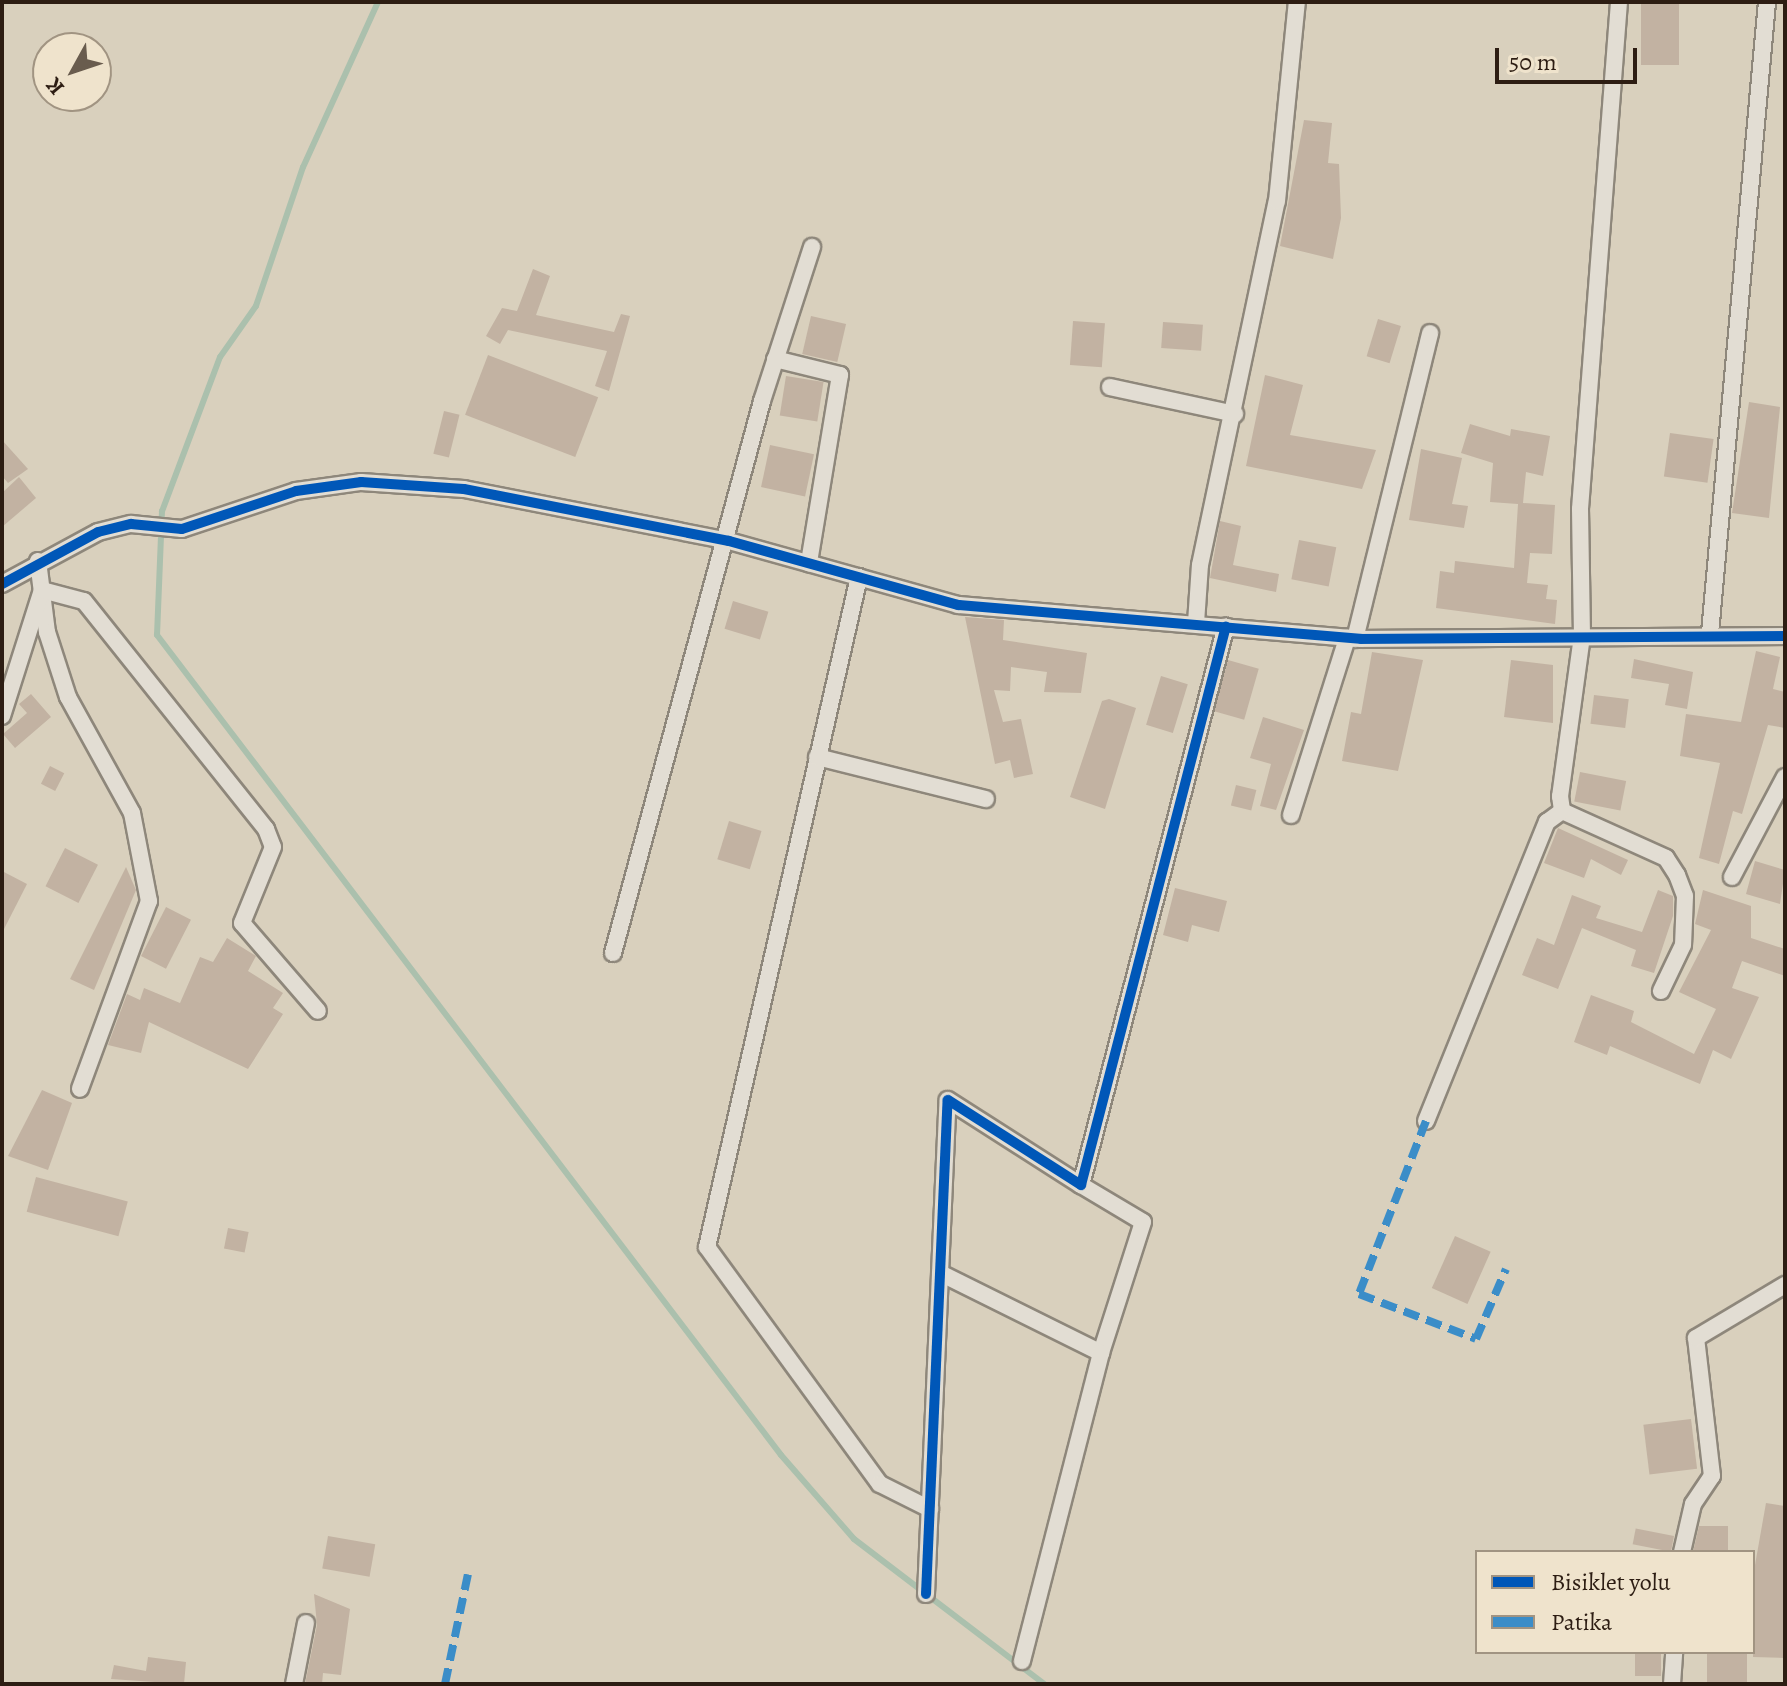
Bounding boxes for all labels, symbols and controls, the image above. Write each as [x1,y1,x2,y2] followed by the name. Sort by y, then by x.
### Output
[32,32,112,112] north arrow
[1499,32,1641,82] scale bar
[1509,46,1557,78] text: 50 m
[39,71,71,101] text: K
[1475,1550,1755,1654] legend
[1551,1566,1671,1598] text: Bisiklet yolu
[1551,1606,1612,1638] text: Patika

